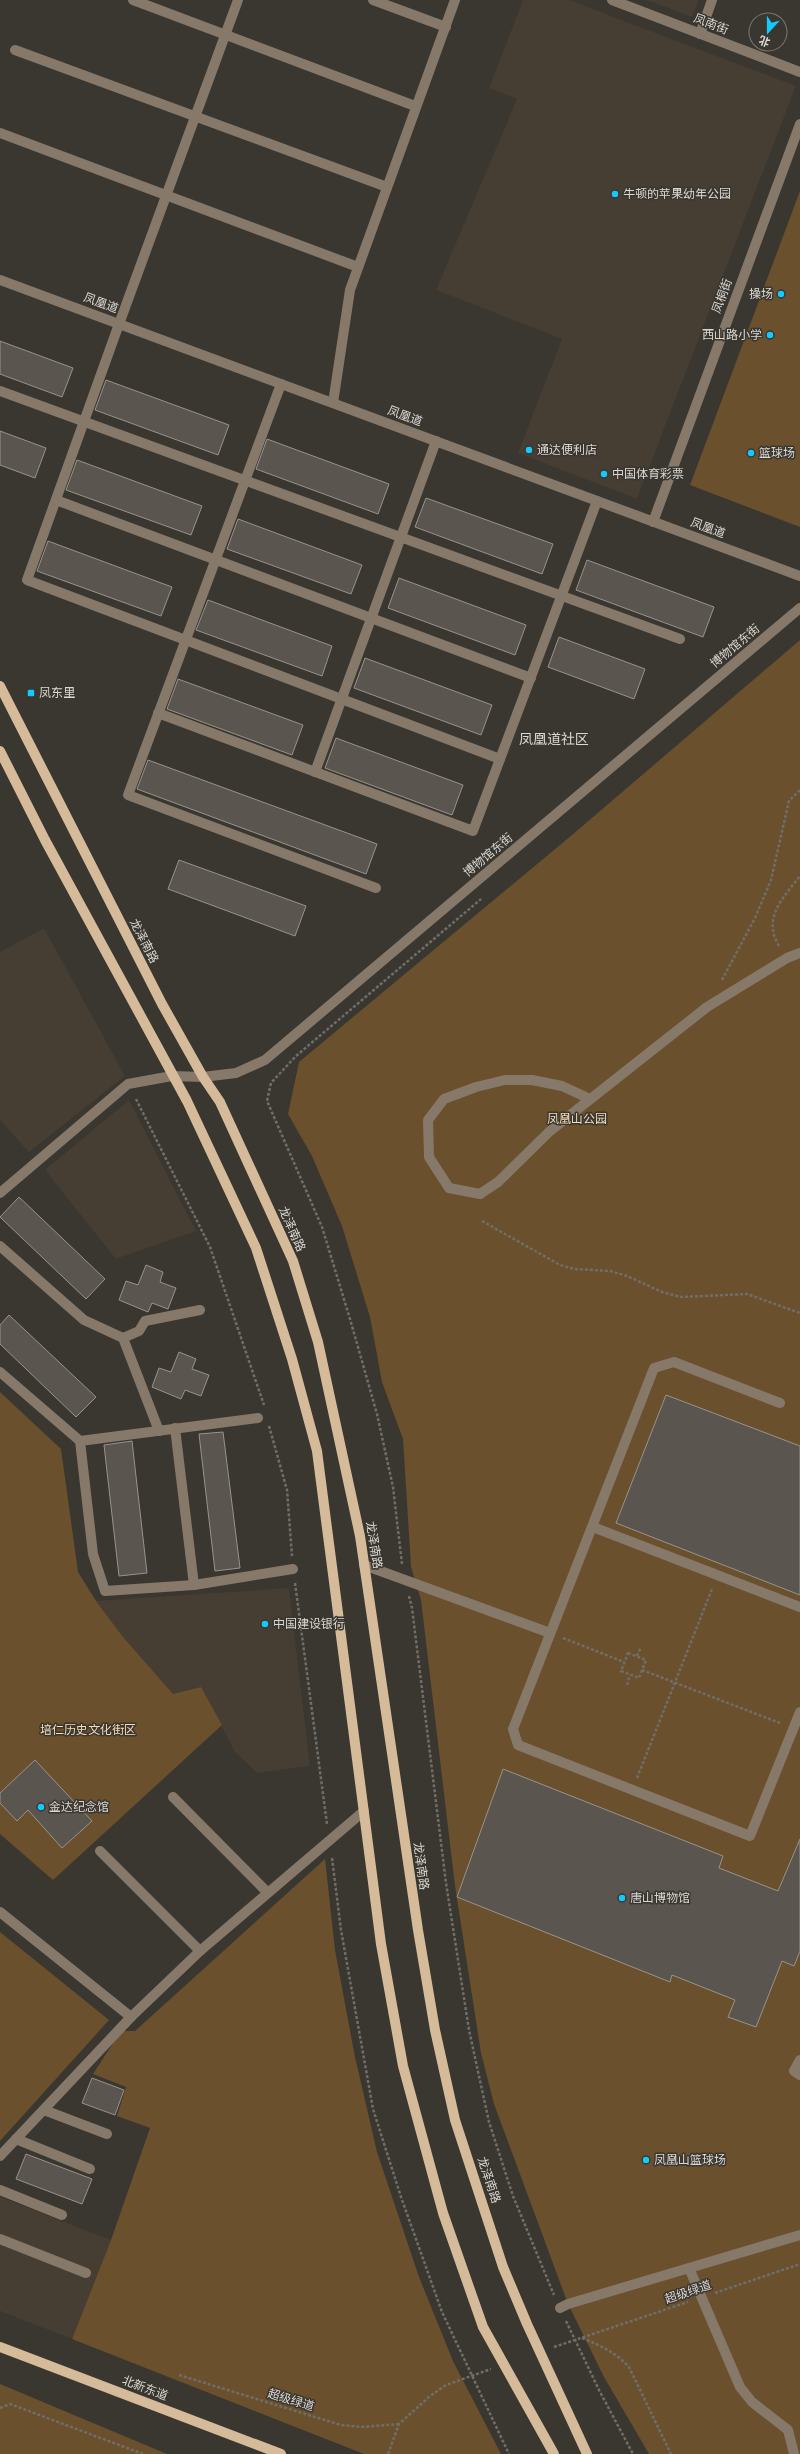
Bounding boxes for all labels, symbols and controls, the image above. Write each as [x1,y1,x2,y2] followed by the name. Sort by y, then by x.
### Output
[692,11,730,37] street label: 凤南街
[748,12,788,52] north arrow
[757,33,772,49] text: 北
[623,187,731,201] place label: 牛顿的苹果幼年公园
[610,189,620,199] marker: 牛顿的苹果幼年公园
[709,277,735,315] street label: 凤桐街
[749,287,773,301] place label: 操场
[776,289,786,299] marker: 操场
[82,290,120,316] street label: 凤凰道
[702,328,762,342] place label: 西山路小学
[765,330,775,340] marker: 西山路小学
[386,403,424,429] street label: 凤凰道
[537,443,597,457] place label: 通达便利店
[524,445,534,455] marker: 通达便利店
[759,446,795,460] place label: 篮球场
[746,448,756,458] marker: 篮球场
[612,467,684,481] place label: 中国体育彩票
[599,469,609,479] marker: 中国体育彩票
[689,515,727,541] street label: 凤凰道
[708,621,762,671] street label: 博物馆东街
[39,686,75,700] place label: 凤东里
[26,688,36,698] marker: 凤东里
[519,731,589,748] district label: 凤凰道社区
[461,830,515,880] street label: 博物馆东街
[127,916,161,966] street label: 龙泽南路
[547,1112,607,1126] park label: 凤凰山公园
[276,1204,308,1254] street label: 龙泽南路
[363,1520,385,1570] street label: 龙泽南路
[273,1617,345,1631] place label: 中国建设银行
[260,1619,270,1629] marker: 中国建设银行
[40,1723,136,1737] park label: 培仁历史文化街区
[49,1800,109,1814] place label: 金达纪念馆
[36,1802,46,1812] marker: 金达纪念馆
[411,1841,431,1891] street label: 龙泽南路
[630,1891,690,1905] place label: 唐山博物馆
[617,1893,627,1903] marker: 唐山博物馆
[654,2153,726,2167] place label: 凤凰山篮球场
[475,2155,503,2205] street label: 龙泽南路
[641,2155,651,2165] marker: 凤凰山篮球场
[663,2278,713,2306] street label: 超级绿道
[120,2373,170,2403] street label: 北新东道
[266,2386,316,2414] street label: 超级绿道

